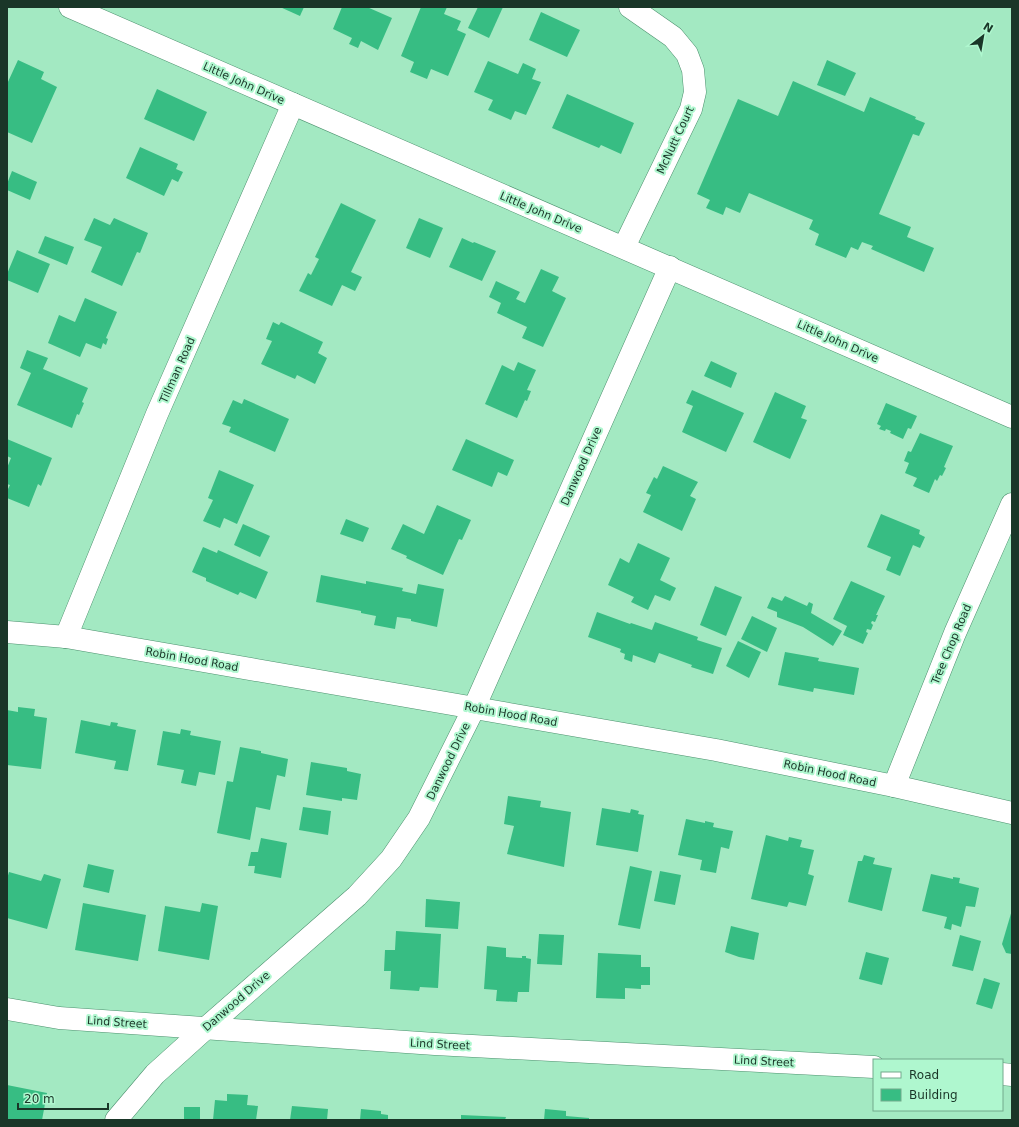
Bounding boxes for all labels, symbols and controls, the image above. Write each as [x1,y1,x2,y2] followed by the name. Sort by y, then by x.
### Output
[963,16,1003,56] north arrow
[981,20,995,36] text: N
[201,60,287,107] street label: Little John Drive
[654,104,697,176] street label: McNutt Court
[498,189,584,236] street label: Little John Drive
[795,318,881,365] street label: Little John Drive
[157,335,198,406] street label: Tillman Road
[558,425,605,507] street label: Danwood Drive
[928,602,974,687] street label: Tree Chop Road
[144,645,239,674] street label: Robin Hood Road
[463,700,558,729] street label: Robin Hood Road
[424,720,473,802] street label: Danwood Drive
[782,757,877,790] street label: Robin Hood Road
[200,969,273,1034] street label: Danwood Drive
[87,1014,148,1031] street label: Lind Street
[410,1036,471,1053] street label: Lind Street
[734,1053,795,1070] street label: Lind Street
[873,1059,1003,1111] legend
[909,1068,939,1082] text: Road
[18,1085,108,1111] scale bar
[909,1088,958,1102] text: Building
[24,1092,55,1106] text: 20 m

